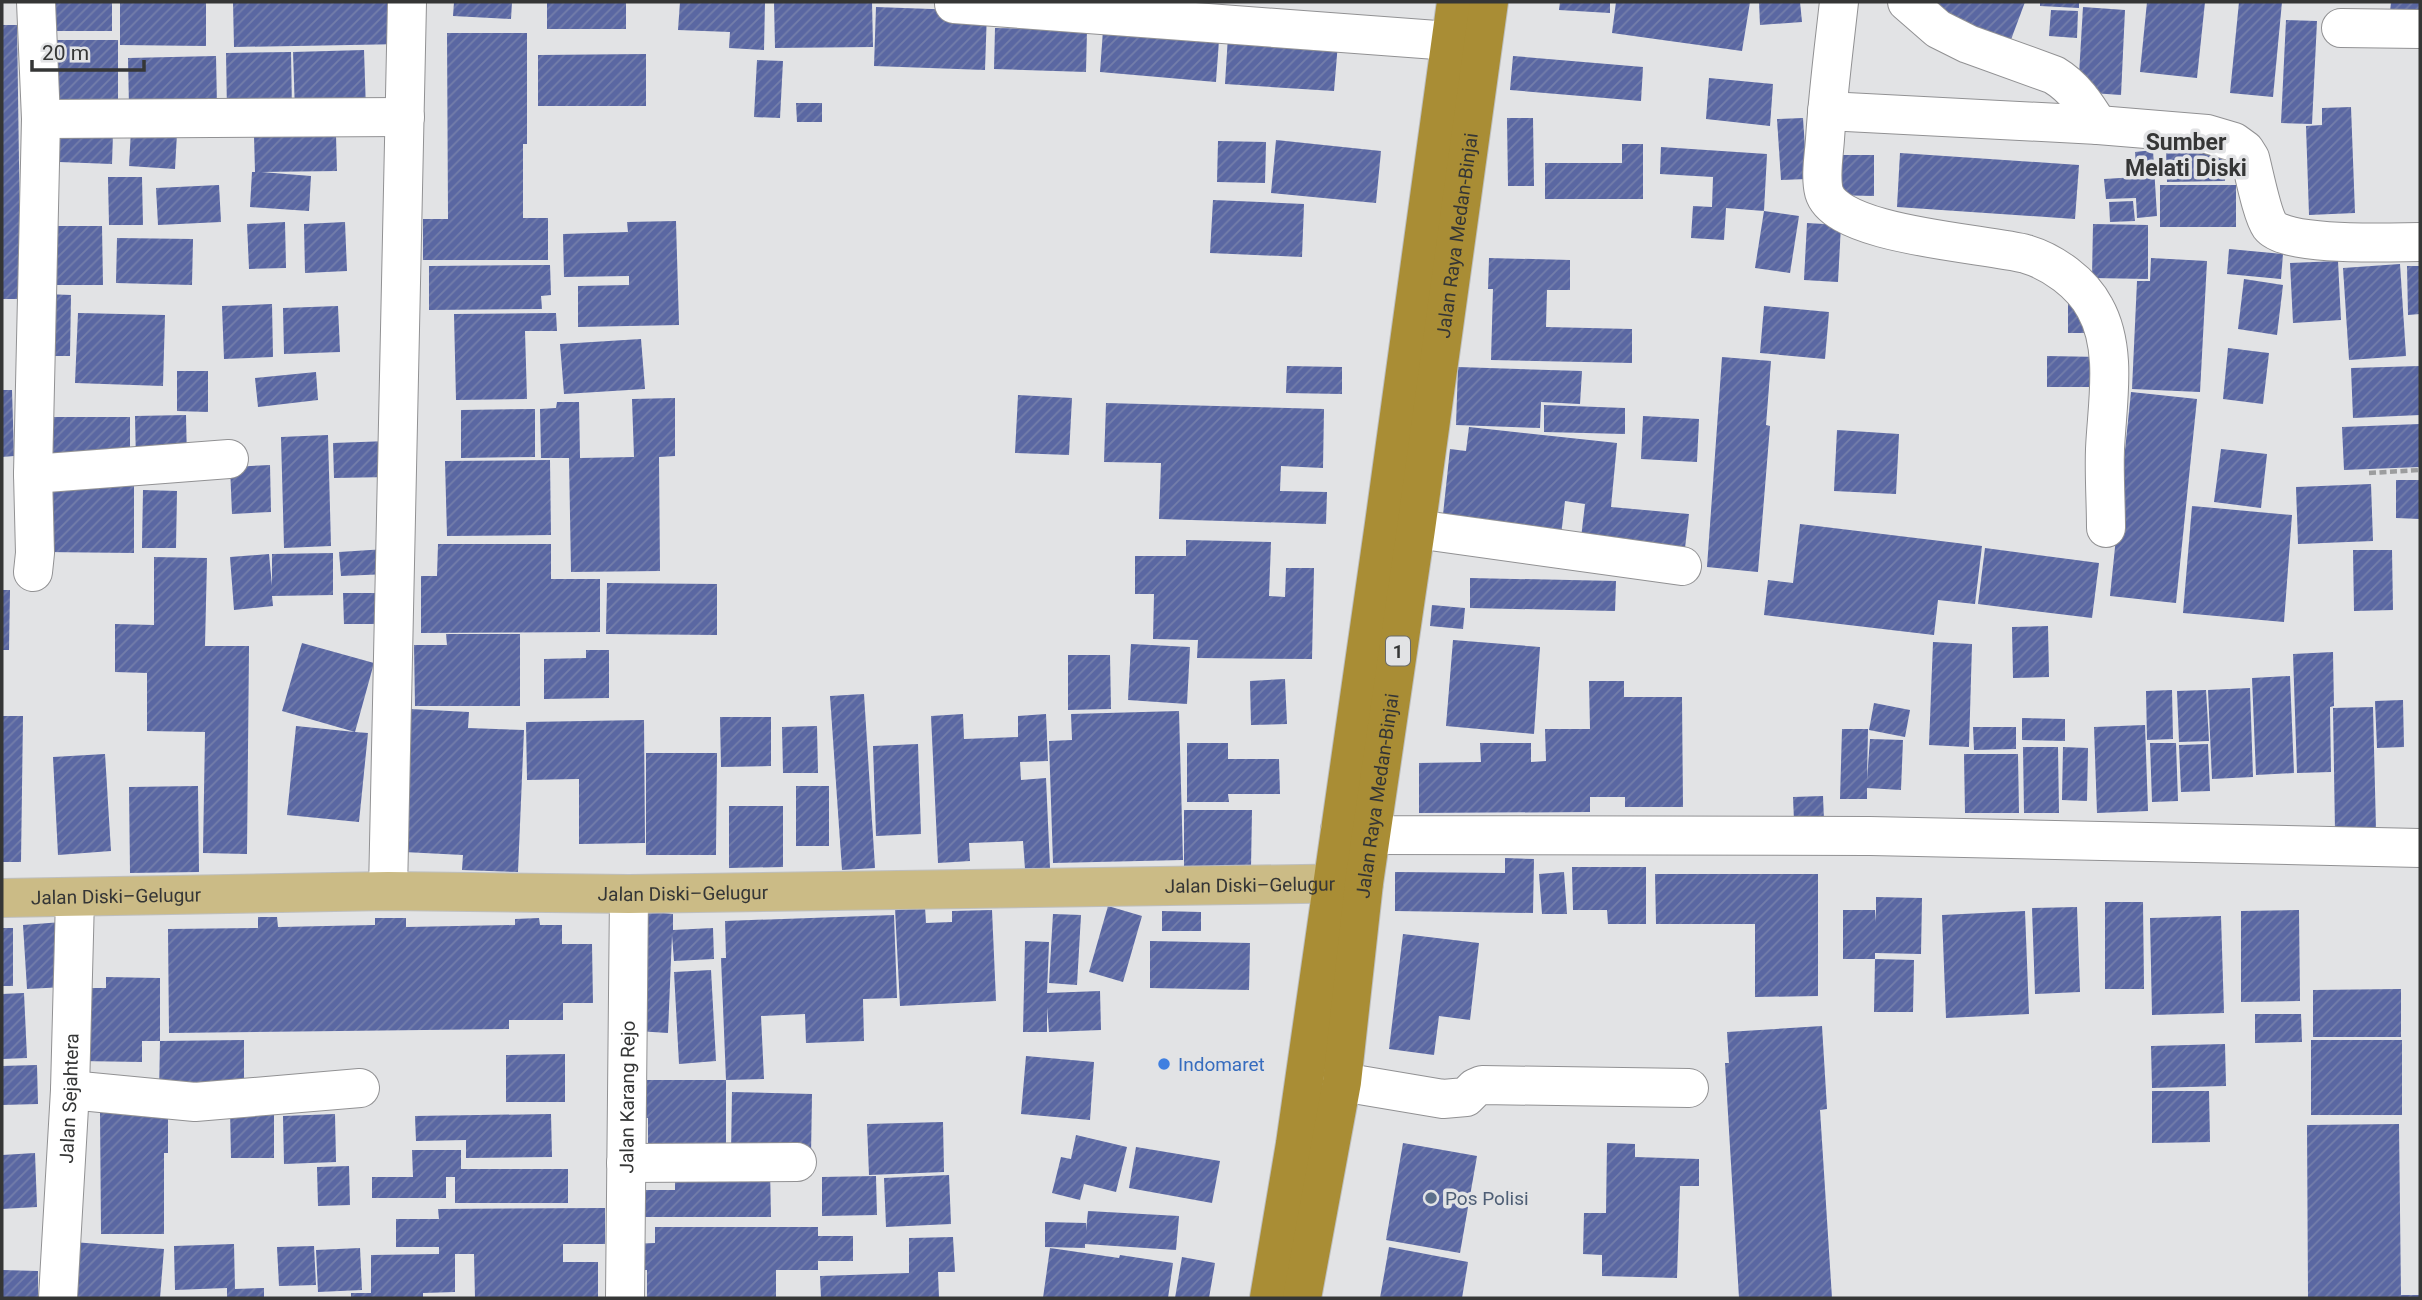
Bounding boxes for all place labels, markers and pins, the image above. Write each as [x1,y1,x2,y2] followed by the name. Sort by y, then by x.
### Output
[1178,1053,1265,1076] place label: Indomaret
[1156,1056,1172,1072] marker: Indomaret
[1445,1187,1529,1210] place label: Pos Polisi
[1423,1190,1439,1206] marker: Pos Polisi

